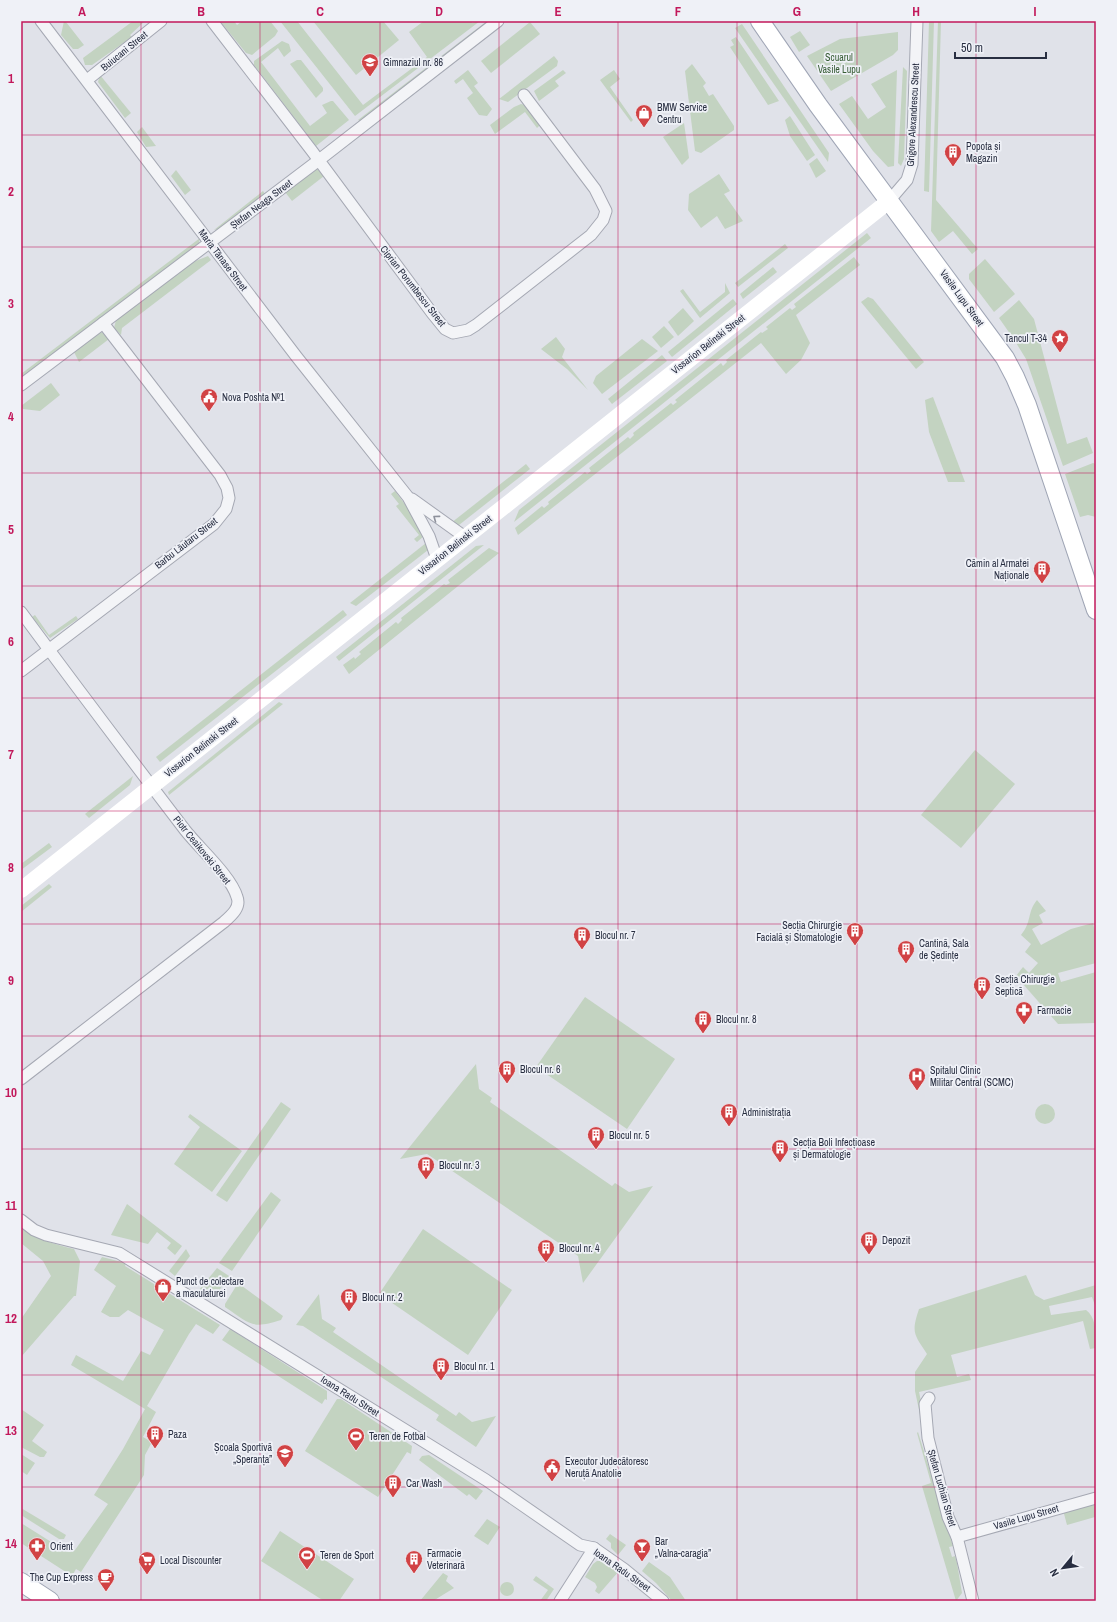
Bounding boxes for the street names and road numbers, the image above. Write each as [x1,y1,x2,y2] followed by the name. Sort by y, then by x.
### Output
[98,28,151,74] street label: Buiucani Street
[904,62,922,167] street label: Grigore Alexandrescu Street
[227,176,295,232] street label: Ștefan Neaga Street
[196,227,251,294] street label: Maria Tănase Street
[377,243,449,330] street label: Ciprian Porumbescu Street
[937,267,987,329] street label: Vasile Lupu Street
[668,311,748,377] street label: Vissarion Belinski Street
[415,512,495,578] street label: Vissarion Belinski Street
[152,514,221,572] street label: Barbu Lăutaru Street
[161,714,241,780] street label: Vissarion Belinski Street
[170,813,234,887] street label: Piotr Ceaikovski Street
[318,1373,382,1420] street label: Ioana Radu Street
[925,1448,959,1529] street label: Ștefan Luchian Street
[992,1501,1061,1532] street label: Vasile Lupu Street
[591,1546,654,1595] street label: Ioana Radu Street

